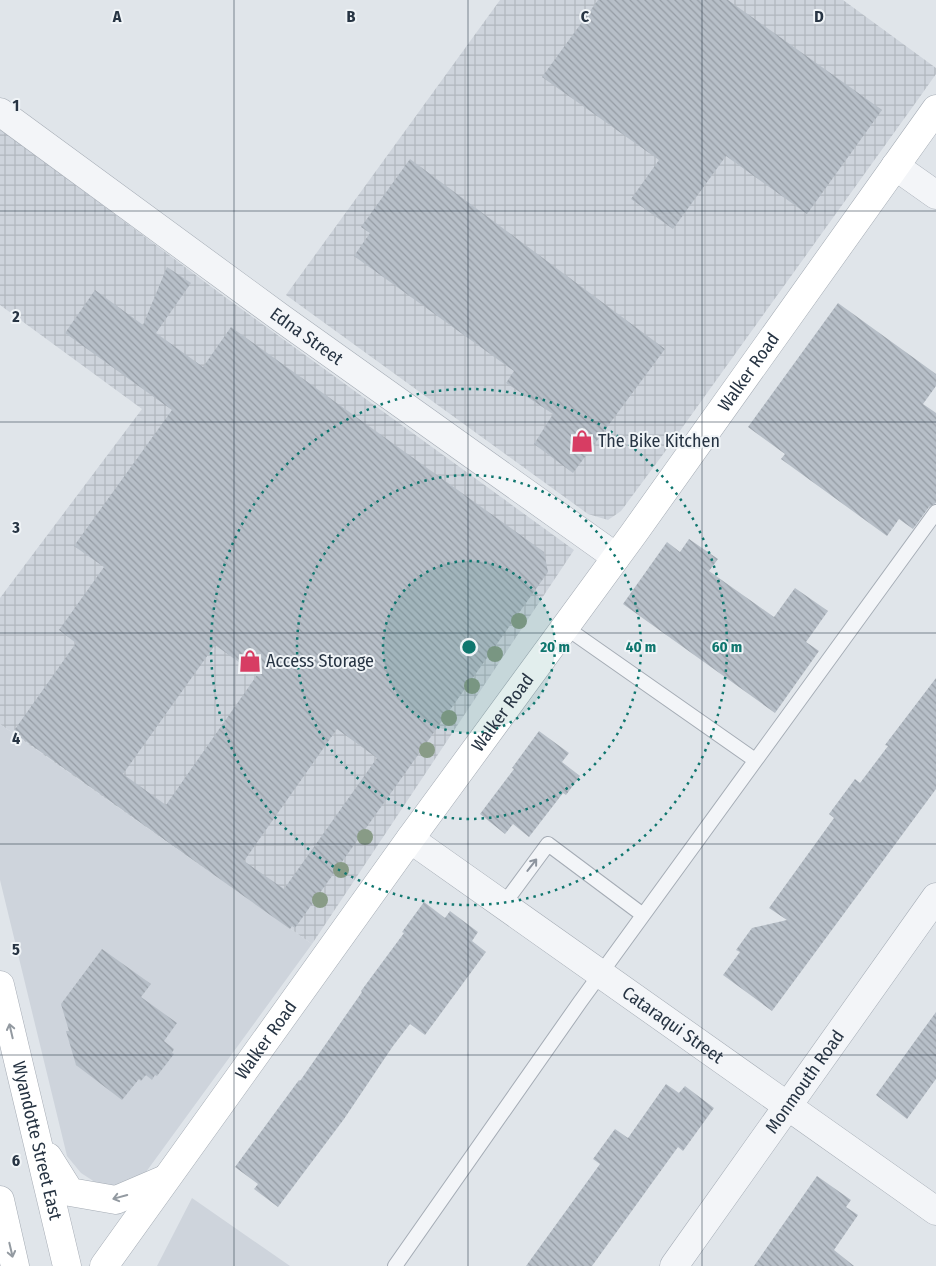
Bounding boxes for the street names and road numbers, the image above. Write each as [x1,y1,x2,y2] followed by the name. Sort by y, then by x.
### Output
[266,303,348,370] street label: Edna Street
[713,329,784,416] street label: Walker Road
[467,669,538,756] street label: Walker Road
[618,982,728,1068] street label: Cataraqui Street
[230,996,301,1084] street label: Walker Road
[761,1026,849,1138] street label: Monmouth Road
[8,1059,67,1222] street label: Wyandotte Street East

